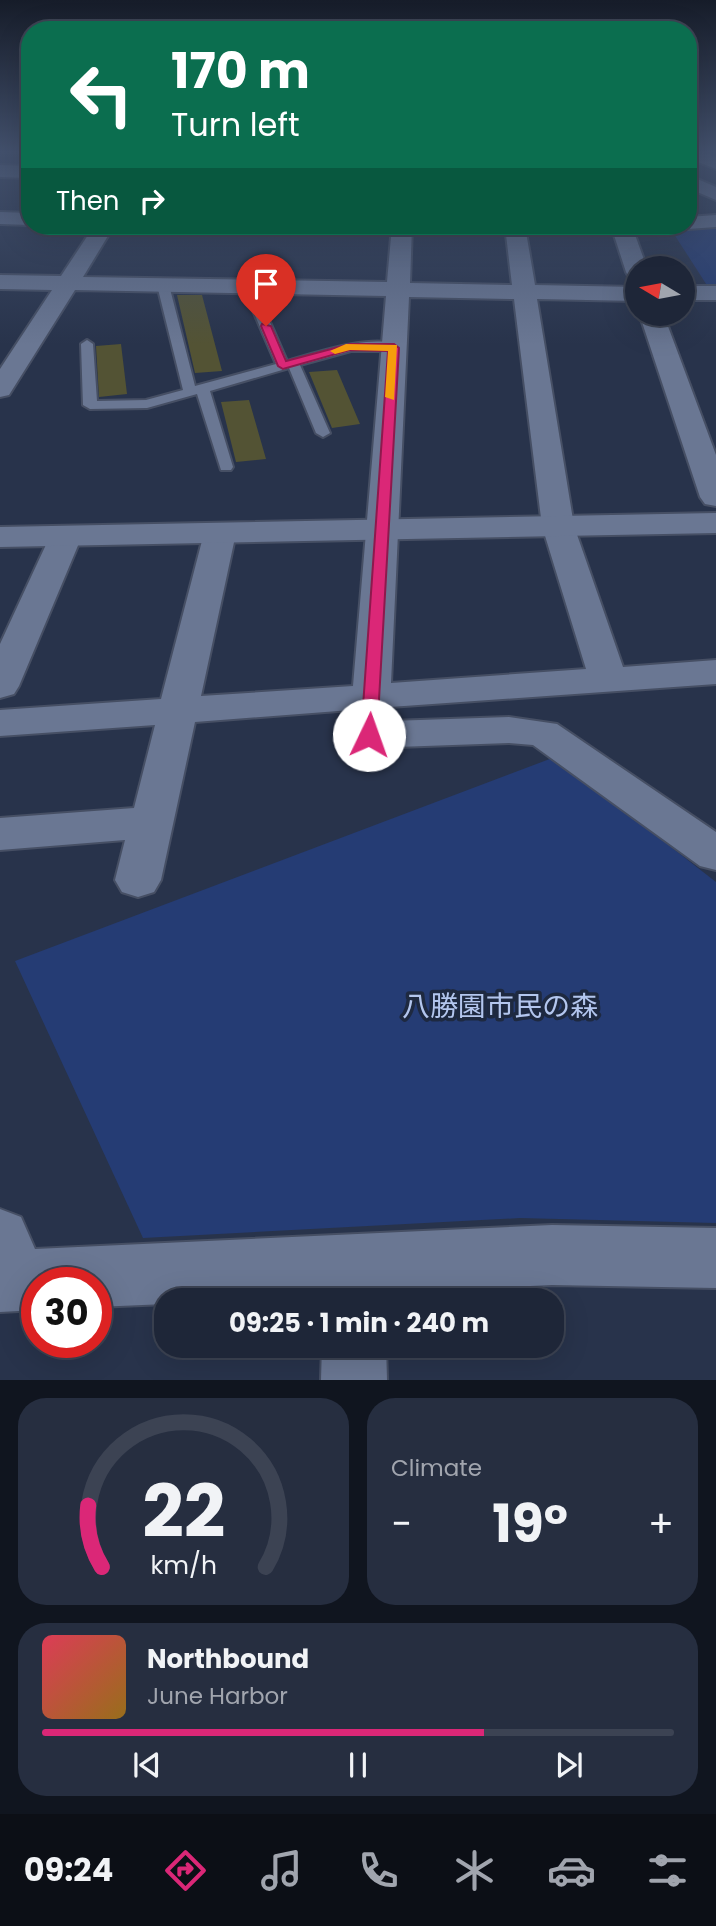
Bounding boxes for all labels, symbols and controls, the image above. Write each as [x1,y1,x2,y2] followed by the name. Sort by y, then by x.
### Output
[171,37,310,105] text: 170 m
[56,49,147,140] icon: left
[171,102,300,147] text: Turn left
[133,182,171,220] icon: right
[56,183,119,219] text: Then
[236,254,296,326] pin
[625,256,695,326] north arrow
[625,256,695,326] map controls
[247,265,285,303] icon: arrive
[332,698,406,772] position arrow
[402,987,598,1026] park label: 八勝園市民の森
[21,1267,112,1358] speed limit sign: 30
[229,1305,489,1341] text: 09:25 · 1 min · 240 m
[391,1452,482,1484] text: Climate
[142,1462,225,1563] text: 22
[492,1487,568,1560] text: 19°
[391,1497,412,1550] text: −
[648,1497,674,1550] text: +
[150,1548,217,1583] text: km/h
[147,1641,309,1677] text: Northbound
[147,1680,288,1712] text: June Harbor
[128,1746,166,1784] icon: previous
[339,1746,377,1784] icon: pause
[550,1746,588,1784] icon: next
[161,1846,210,1895] icon: directions
[257,1846,306,1895] icon: music
[354,1846,403,1895] icon: phone
[450,1846,499,1895] icon: climate
[547,1846,596,1895] icon: car
[643,1846,692,1895] icon: filters
[24,1847,113,1892] text: 09:24

